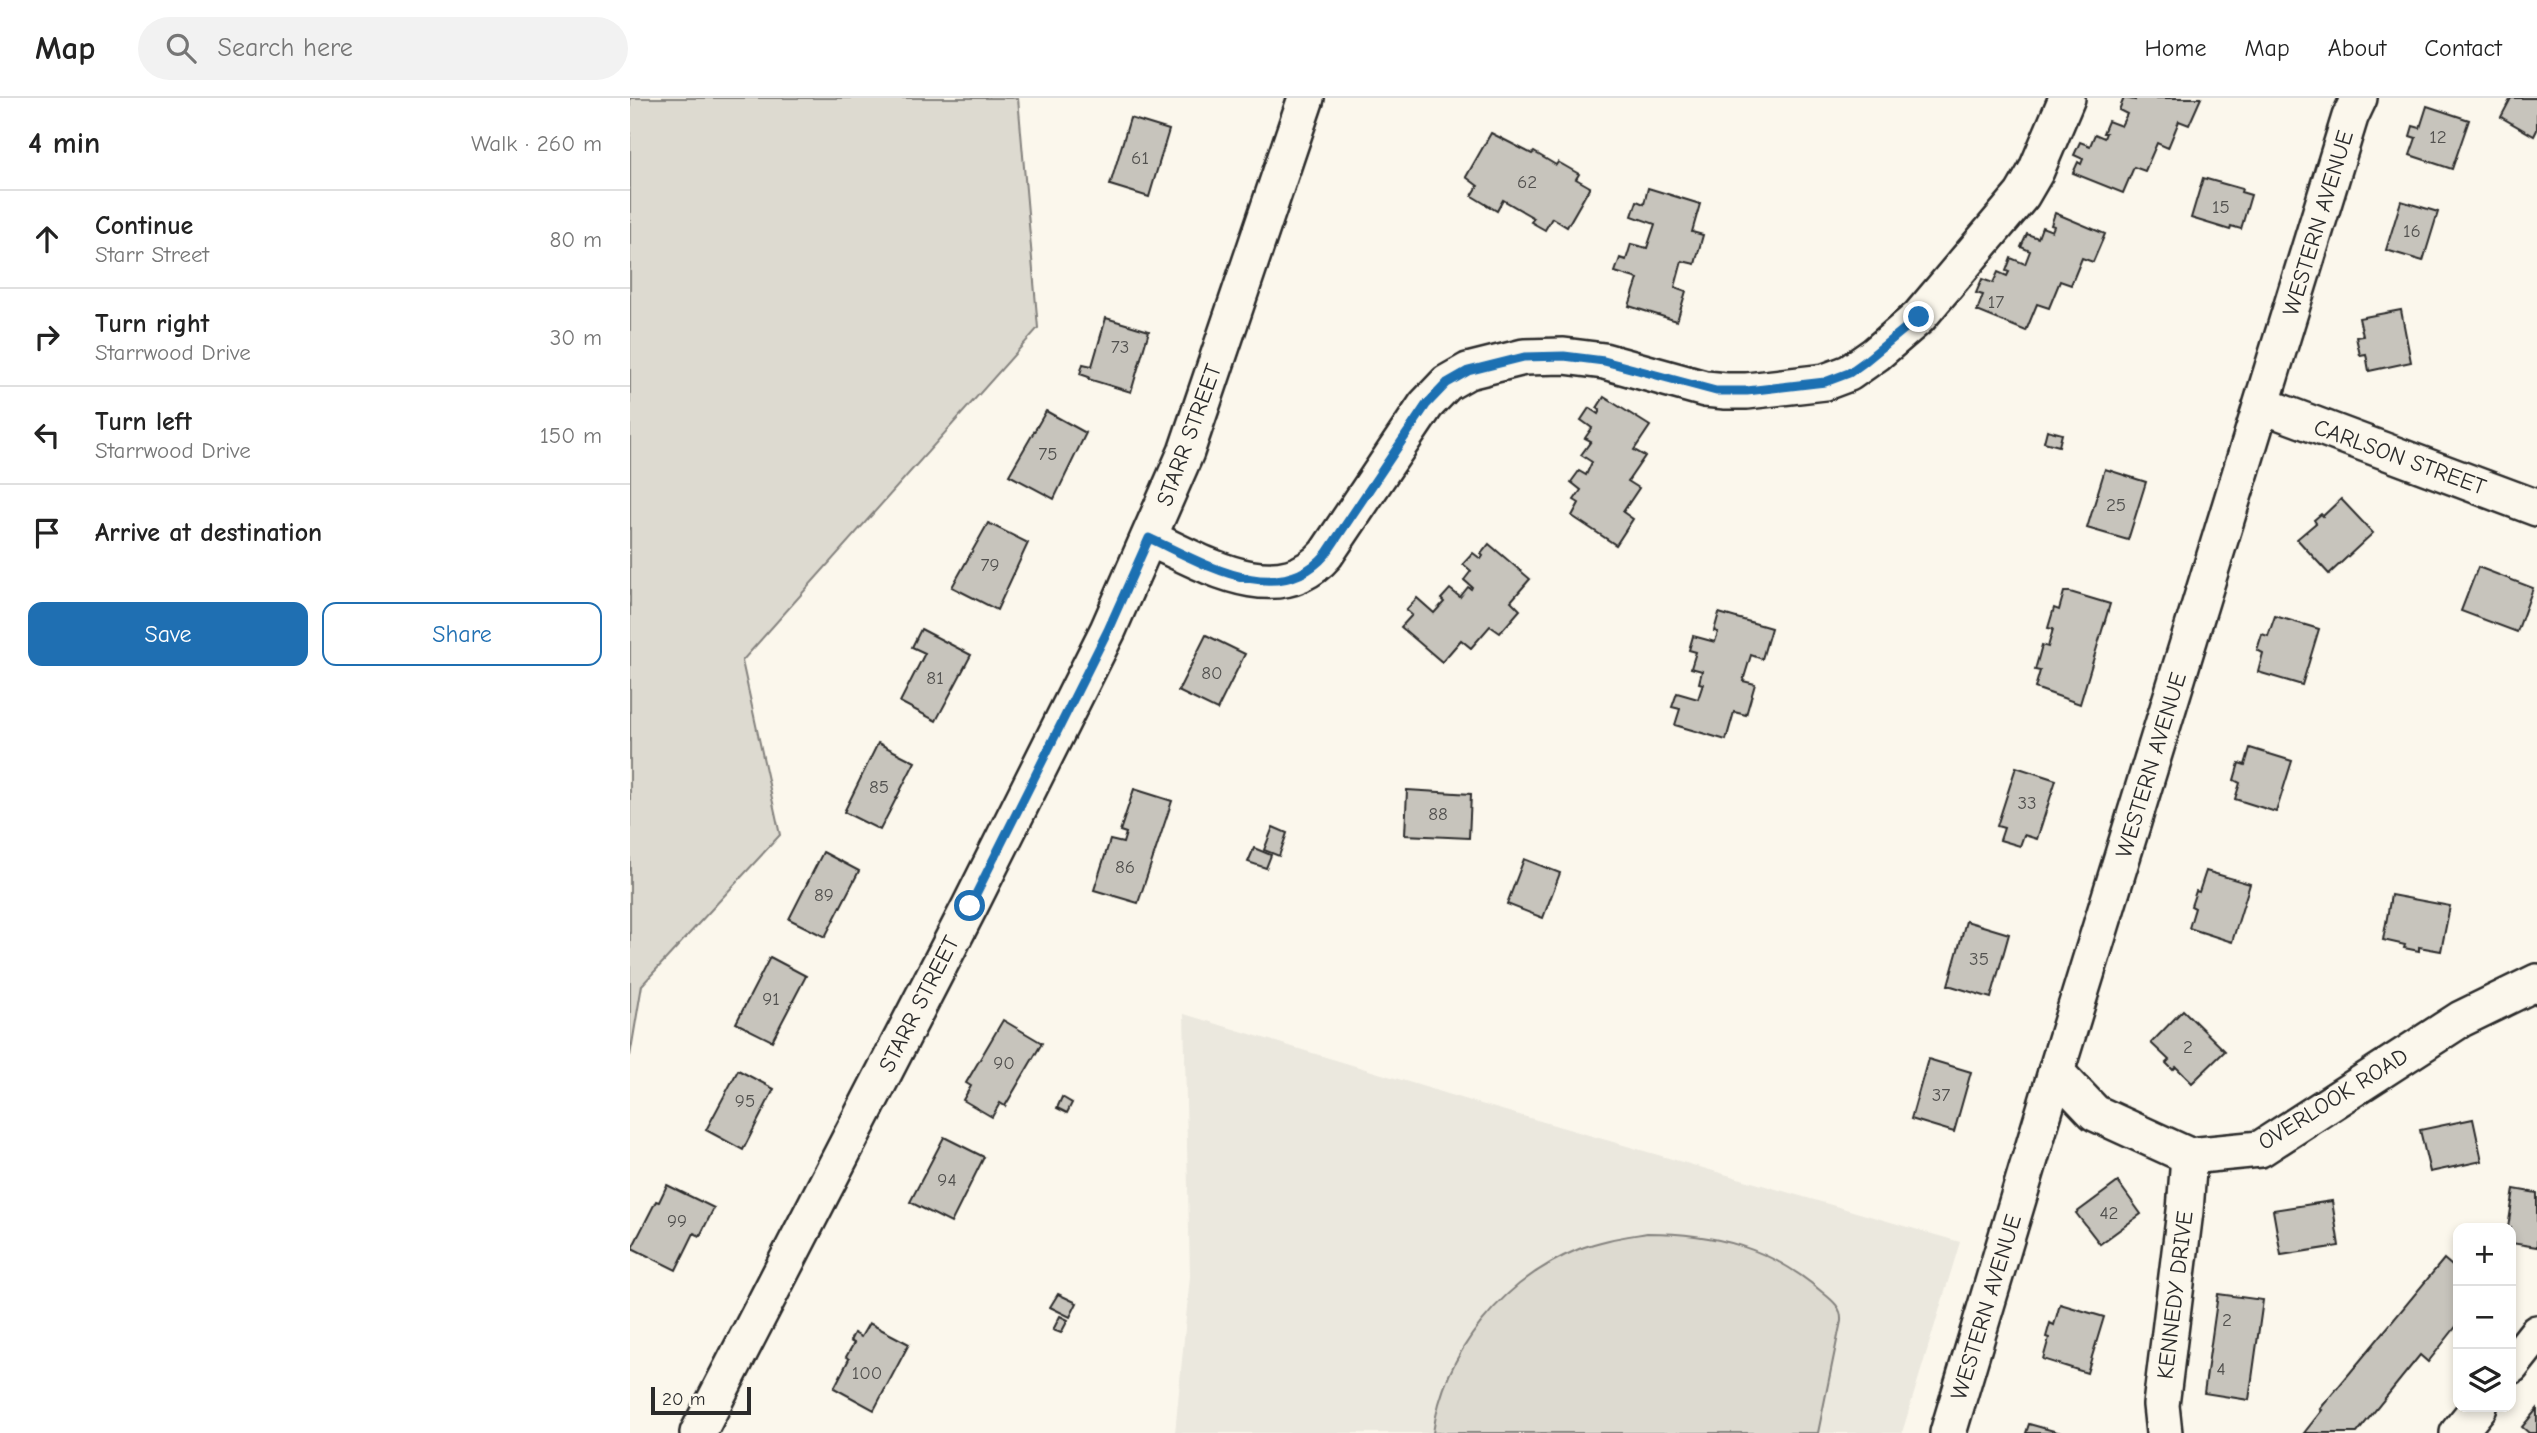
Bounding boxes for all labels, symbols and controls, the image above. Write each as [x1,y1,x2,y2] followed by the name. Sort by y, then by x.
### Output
[138,17,628,80] search box
[35,29,96,67] text: Map
[162,29,200,67] icon: search
[218,33,353,63] text: Search here
[2145,34,2206,62] text: Home
[2244,34,2290,62] text: Map
[2328,34,2386,62] text: About
[2424,34,2502,62] text: Contact
[28,126,100,161] text: 4 min
[2429,126,2447,148] house number: 12
[2277,127,2359,319] street label: WESTERN AVENUE
[471,130,602,157] text: Walk · 260 m
[1131,147,1149,169] house number: 61
[1517,171,1537,193] house number: 62
[2212,196,2230,218] house number: 15
[95,211,193,241] text: Continue
[28,220,66,258] icon: ahead
[2403,220,2421,242] house number: 16
[549,226,602,253] text: 80 m
[95,241,209,268] text: Starr Street
[1988,291,2004,313] house number: 17
[1903,301,1934,332] route end
[95,309,209,339] text: Turn right
[28,318,66,356] icon: right
[550,324,602,351] text: 30 m
[1111,336,1129,358] house number: 73
[95,339,251,366] text: Starrwood Drive
[1151,360,1227,510] street label: STARR STREET
[95,407,192,437] text: Turn left
[2310,413,2490,501] street label: CARLSON STREET
[28,416,66,454] icon: left
[540,422,602,449] text: 150 m
[95,437,251,464] text: Starrwood Drive
[1038,443,1058,465] house number: 75
[2106,494,2126,516] house number: 25
[28,514,66,552] icon: arrive
[95,518,322,548] text: Arrive at destination
[980,554,1000,576] house number: 79
[28,602,308,666] button: Save
[322,602,602,666] button: Share
[1201,662,1223,684] house number: 80
[926,667,944,689] house number: 81
[2110,669,2192,861] street label: WESTERN AVENUE
[869,776,889,798] house number: 85
[2017,792,2037,814] house number: 33
[1428,803,1448,825] house number: 88
[1115,856,1135,878] house number: 86
[814,884,834,906] house number: 89
[954,890,985,921] route start
[873,931,965,1077] street label: STARR STREET
[1969,948,1989,970] house number: 35
[762,988,780,1010] house number: 91
[2183,1036,2193,1058] house number: 2
[2253,1042,2413,1156] street label: OVERLOOK ROAD
[993,1052,1015,1074] house number: 90
[1932,1084,1950,1106] house number: 37
[735,1090,755,1112] house number: 95
[937,1169,957,1191] house number: 94
[2099,1202,2119,1224] house number: 42
[2151,1209,2199,1381] street label: KENNEDY DRIVE
[667,1210,687,1232] house number: 99
[1945,1211,2027,1403] street label: WESTERN AVENUE
[2453,1223,2516,1412] map controls
[2453,1223,2516,1286] button: +
[2453,1286,2516,1349] button: −
[2222,1309,2232,1331] house number: 2
[2453,1349,2516,1412] button: layers
[2216,1358,2226,1380] house number: 4
[852,1362,882,1384] house number: 100
[651,1384,751,1416] scale bar
[662,1388,706,1410] text: 20 m

